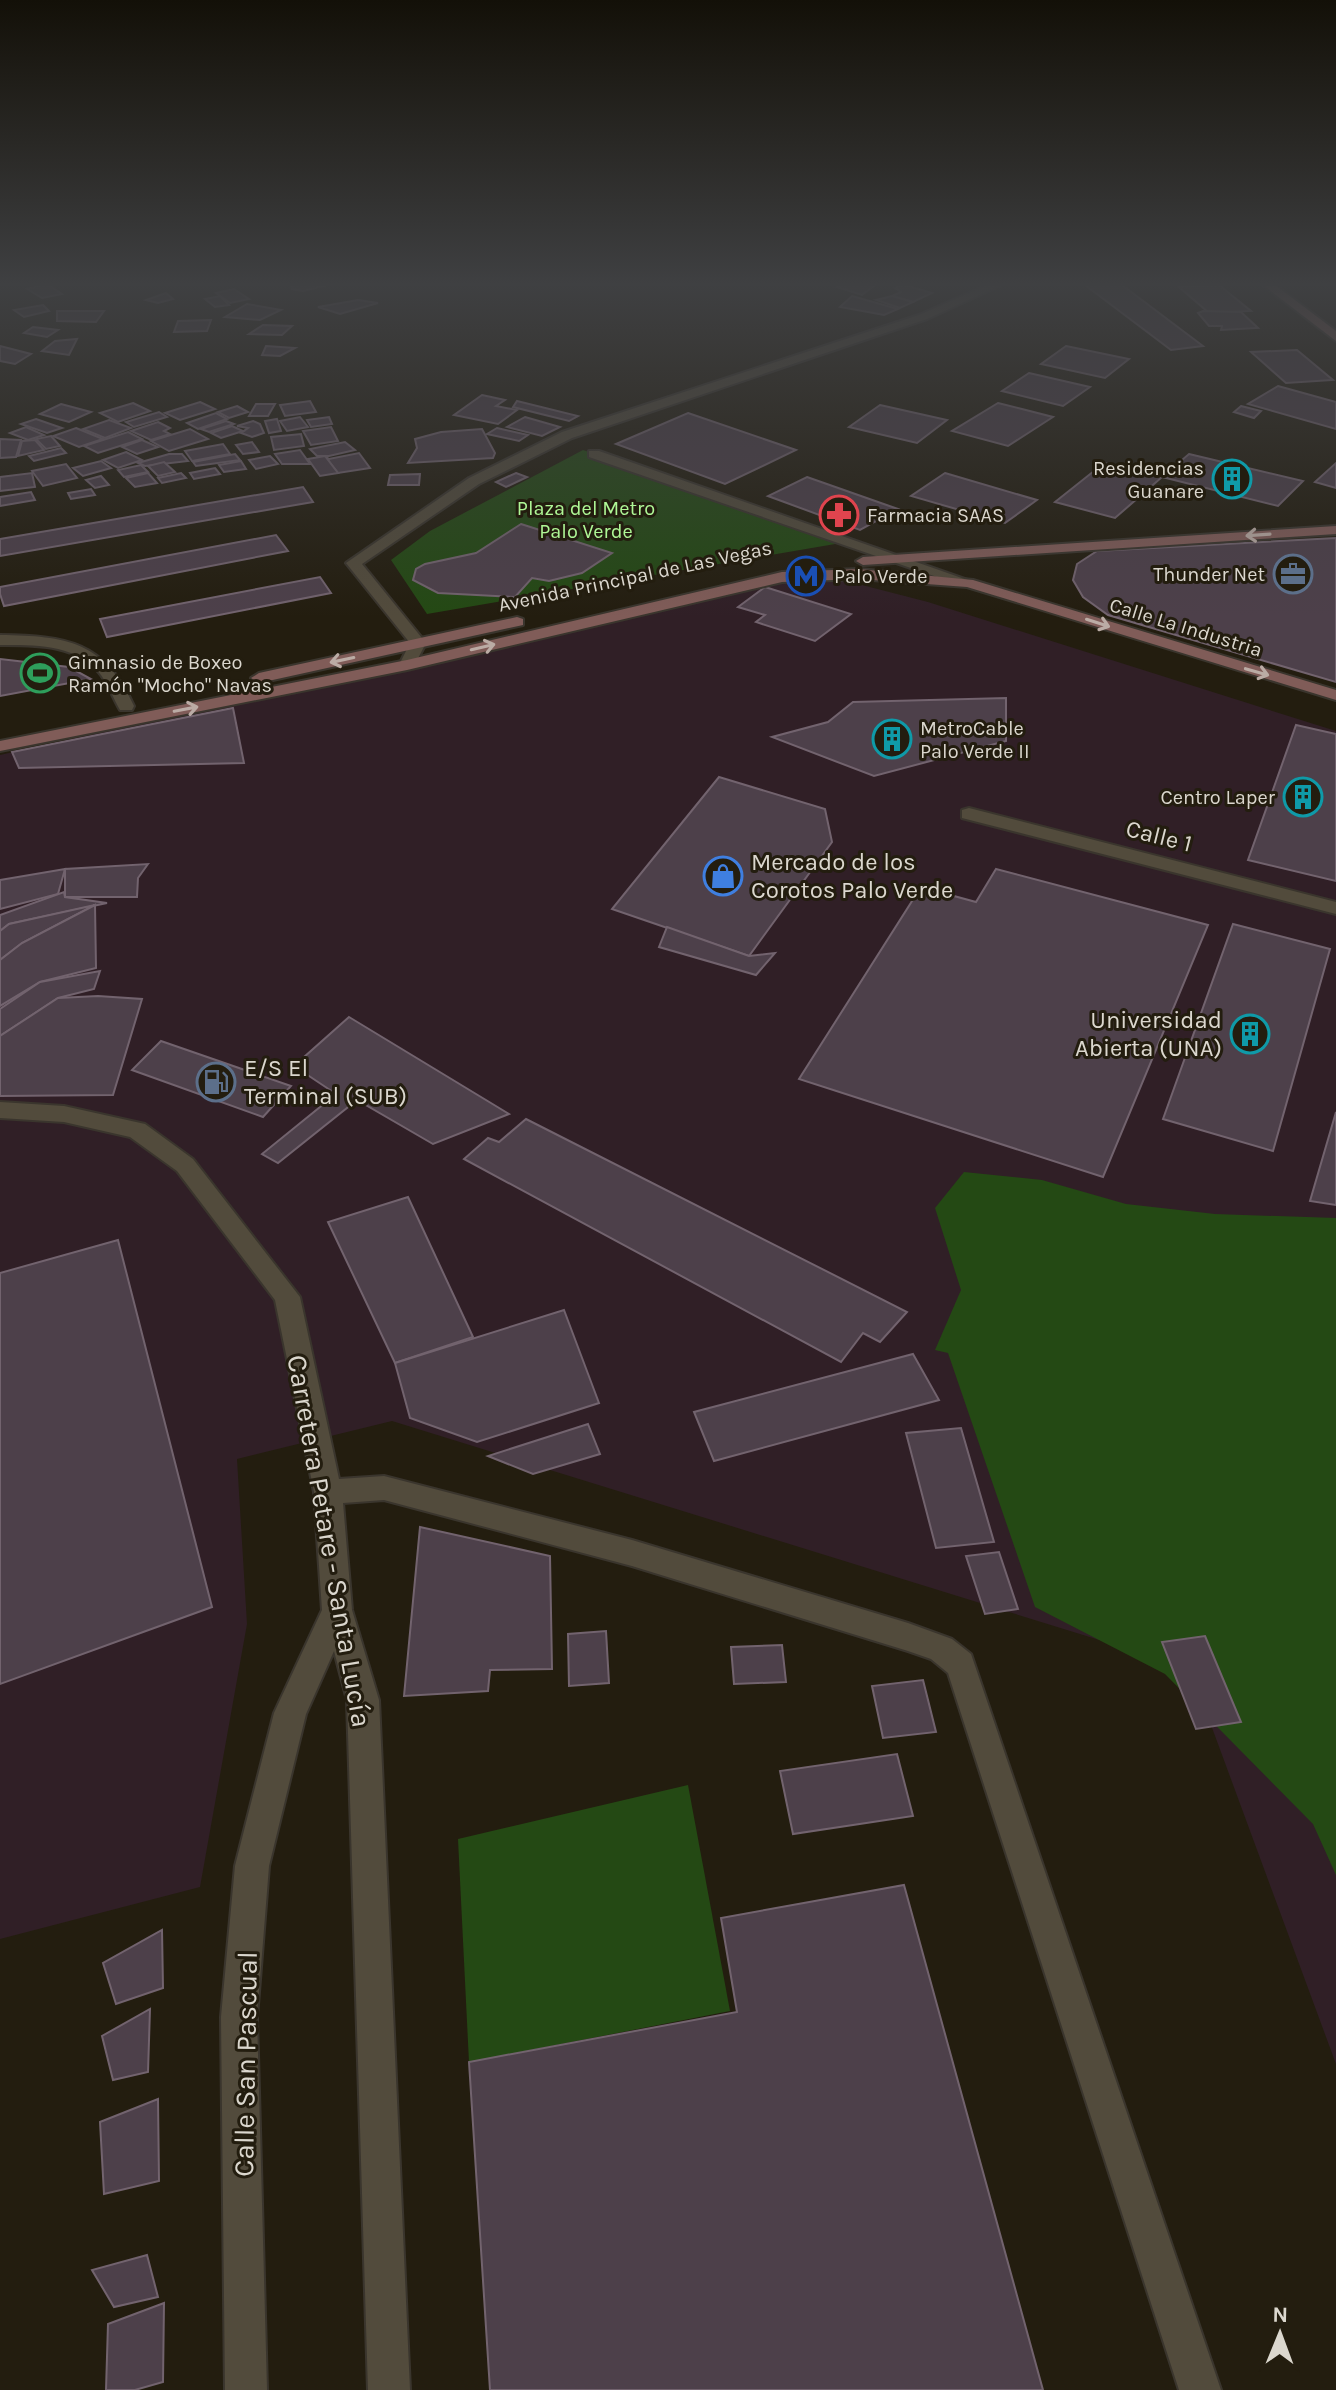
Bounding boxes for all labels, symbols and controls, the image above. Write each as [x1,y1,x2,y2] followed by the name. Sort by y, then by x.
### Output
[1093,457,1204,503] place label: Residencias Guanare
[1211,458,1253,500] building icon: Residencias Guanare
[818,494,860,536] pharmacy icon: Farmacia SAAS
[517,497,655,543] park label: Plaza del Metro Palo Verde
[867,504,1004,527] place label: Farmacia SAAS
[1245,528,1272,543] one-way arrow
[496,536,774,617] street label: Avenida Principal de Las Vegas
[1272,553,1314,595] office icon: Thunder Net
[785,555,827,597] metro station icon: Palo Verde
[1153,563,1265,586] place label: Thunder Net
[834,565,928,588] place label: Palo Verde
[1107,593,1265,662] street label: Calle La Industria
[1085,617,1110,631] one-way arrow
[470,639,495,654] one-way arrow
[68,651,272,697] place label: Gimnasio de Boxeo Ramón "Mocho" Navas
[19,652,61,694] sports icon: Gimnasio de Boxeo Ramón "Mocho" Navas
[329,653,355,668] one-way arrow
[1244,665,1270,680] one-way arrow
[173,700,199,715] one-way arrow
[920,717,1030,763] place label: MetroCable Palo Verde II
[871,718,913,760] building icon: MetroCable Palo Verde II
[1282,776,1324,818] building icon: Centro Laper
[1160,786,1276,809] place label: Centro Laper
[1123,814,1195,858] street label: Calle 1
[751,848,953,904] place label: Mercado de los Corotos Palo Verde
[702,855,744,897] shop icon: Mercado de los Corotos Palo Verde
[1075,1006,1222,1062] place label: Universidad Abierta (UNA)
[1229,1013,1271,1055] building icon: Universidad Abierta (UNA)
[244,1054,407,1110] place label: E/S El Terminal (SUB)
[195,1061,237,1103] fuel station icon: E/S El Terminal (SUB)
[280,1352,379,1730] street label: Carretera Petare - Santa Lucía
[227,1951,264,2177] street label: Calle San Pascual
[1240,2294,1320,2374] north arrow
[1272,2302,1288,2328] text: N

